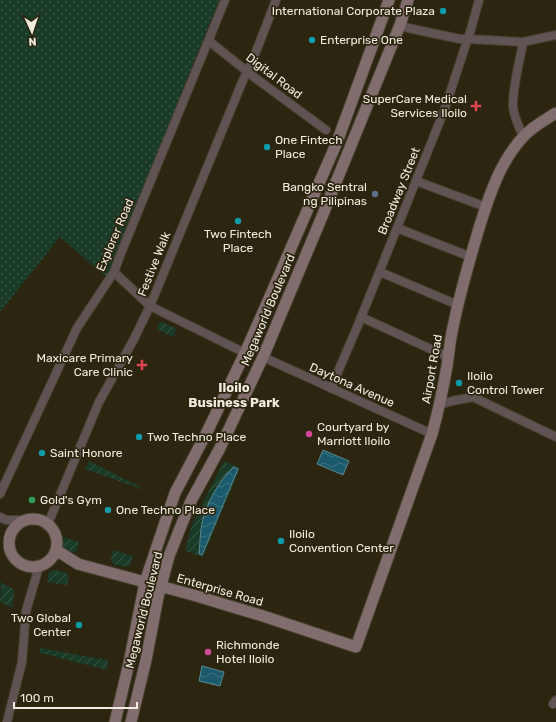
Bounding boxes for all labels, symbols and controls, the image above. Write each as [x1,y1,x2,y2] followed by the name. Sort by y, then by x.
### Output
[272,4,435,18] place label: International Corporate Plaza
[438,6,448,16] marker: International Corporate Plaza
[12,12,52,52] north arrow
[320,33,403,47] place label: Enterprise One
[28,35,37,48] text: N
[307,35,317,45] marker: Enterprise One
[243,50,305,102] street label: Digital Road
[363,92,467,120] place label: SuperCare Medical Services Iloilo
[470,100,482,112] marker: SuperCare Medical Services Iloilo
[275,133,343,161] place label: One Fintech Place
[262,142,272,152] marker: One Fintech Place
[375,145,423,237] street label: Broadway Street
[282,180,367,208] place label: Bangko Sentral ng Pilipinas
[370,189,380,199] marker: Bangko Sentral ng Pilipinas
[93,197,137,273] street label: Explorer Road
[233,216,243,226] marker: Two Fintech Place
[204,227,272,255] place label: Two Fintech Place
[135,229,174,298] street label: Festive Walk
[238,252,298,368] street label: Megaworld Boulevard
[419,333,445,405] street label: Airport Road
[36,351,133,379] place label: Maxicare Primary Care Clinic
[136,359,148,371] marker: Maxicare Primary Care Clinic
[307,360,397,410] street label: Daytona Avenue
[467,369,544,397] place label: Iloilo Control Tower
[454,378,464,388] marker: Iloilo Control Tower
[188,380,280,410] district label: Iloilo Business Park
[317,420,390,448] place label: Courtyard by Marriott Iloilo
[304,429,314,439] marker: Courtyard by Marriott Iloilo
[147,430,246,444] place label: Two Techno Place
[134,432,144,442] marker: Two Techno Place
[50,446,123,460] place label: Saint Honore
[37,448,47,458] marker: Saint Honore
[40,493,102,507] place label: Gold's Gym
[27,495,37,505] marker: Gold's Gym
[116,503,215,517] place label: One Techno Place
[103,505,113,515] marker: One Techno Place
[289,527,394,555] place label: Iloilo Convention Center
[276,536,286,546] marker: Iloilo Convention Center
[123,550,165,670] street label: Megaworld Boulevard
[175,571,265,609] street label: Enterprise Road
[11,611,71,639] place label: Two Global Center
[74,620,84,630] marker: Two Global Center
[216,638,280,666] place label: Richmonde Hotel Iloilo
[203,647,213,657] marker: Richmonde Hotel Iloilo
[14,684,137,710] scale bar
[20,691,54,705] text: 100 m

